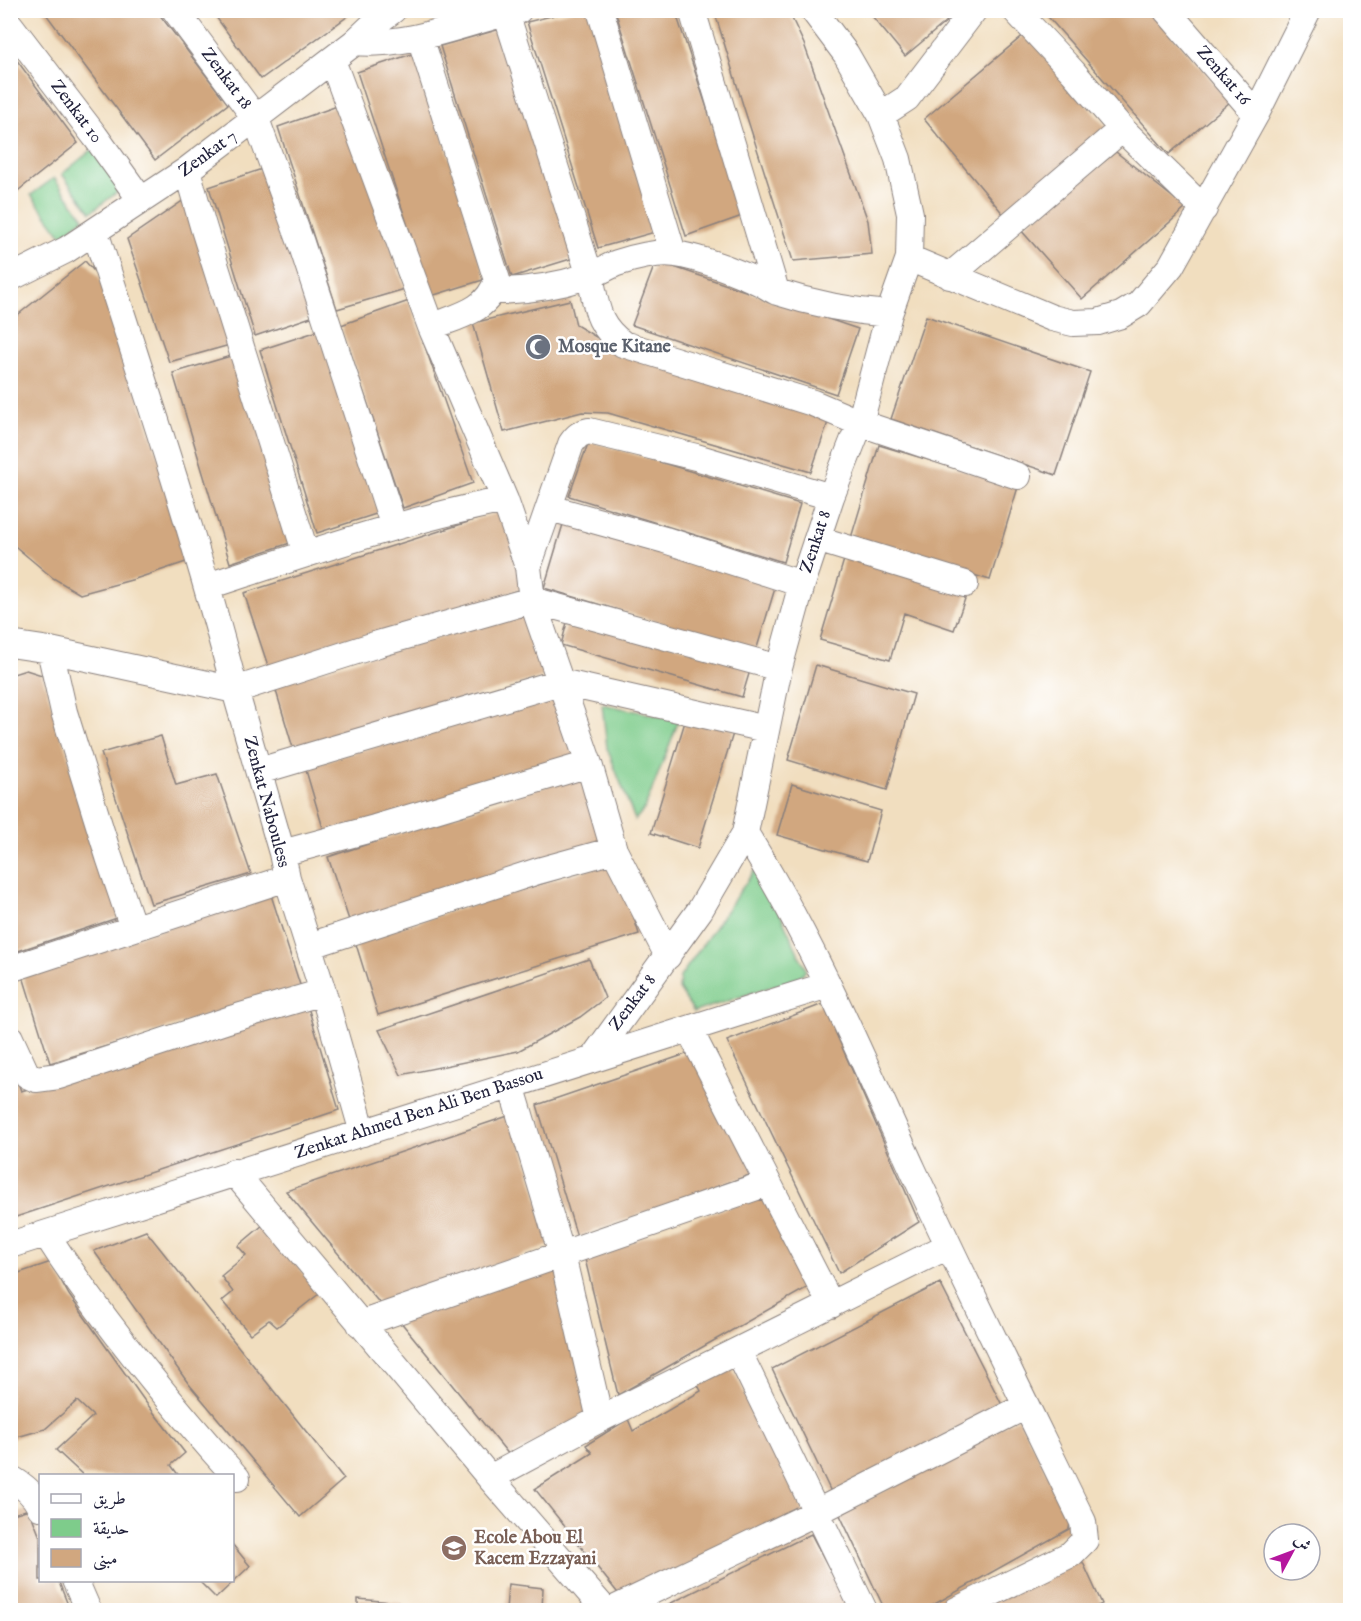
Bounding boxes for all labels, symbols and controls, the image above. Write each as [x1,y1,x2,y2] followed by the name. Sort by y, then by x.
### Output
[1191,41,1256,111] street label: Zenkat 16
[195,43,257,115] street label: Zenkat 18
[45,76,107,148] street label: Zenkat 10
[174,125,242,183] street label: Zenkat 7
[523,332,553,362] mosque icon: Mosque Kitane
[558,336,672,359] place label: Mosque Kitane
[795,508,837,576] street label: Zenkat 8
[237,734,295,870] street label: Zenkat Nabouless
[604,970,662,1036] street label: Zenkat 8
[292,1063,546,1165] street label: Zenkat Ahmed Ben Ali Ben Bassou
[39,1474,234,1582] legend
[93,1488,126,1511] text: طريق
[93,1518,129,1541] text: حديقة
[1262,1522,1322,1582] north arrow
[474,1527,596,1571] place label: Ecole Abou El Kacem Ezzayani
[1289,1531,1315,1556] text: ش
[439,1533,469,1563] school or university icon: Ecole Abou El Kacem Ezzayani
[93,1548,118,1571] text: مبنى

